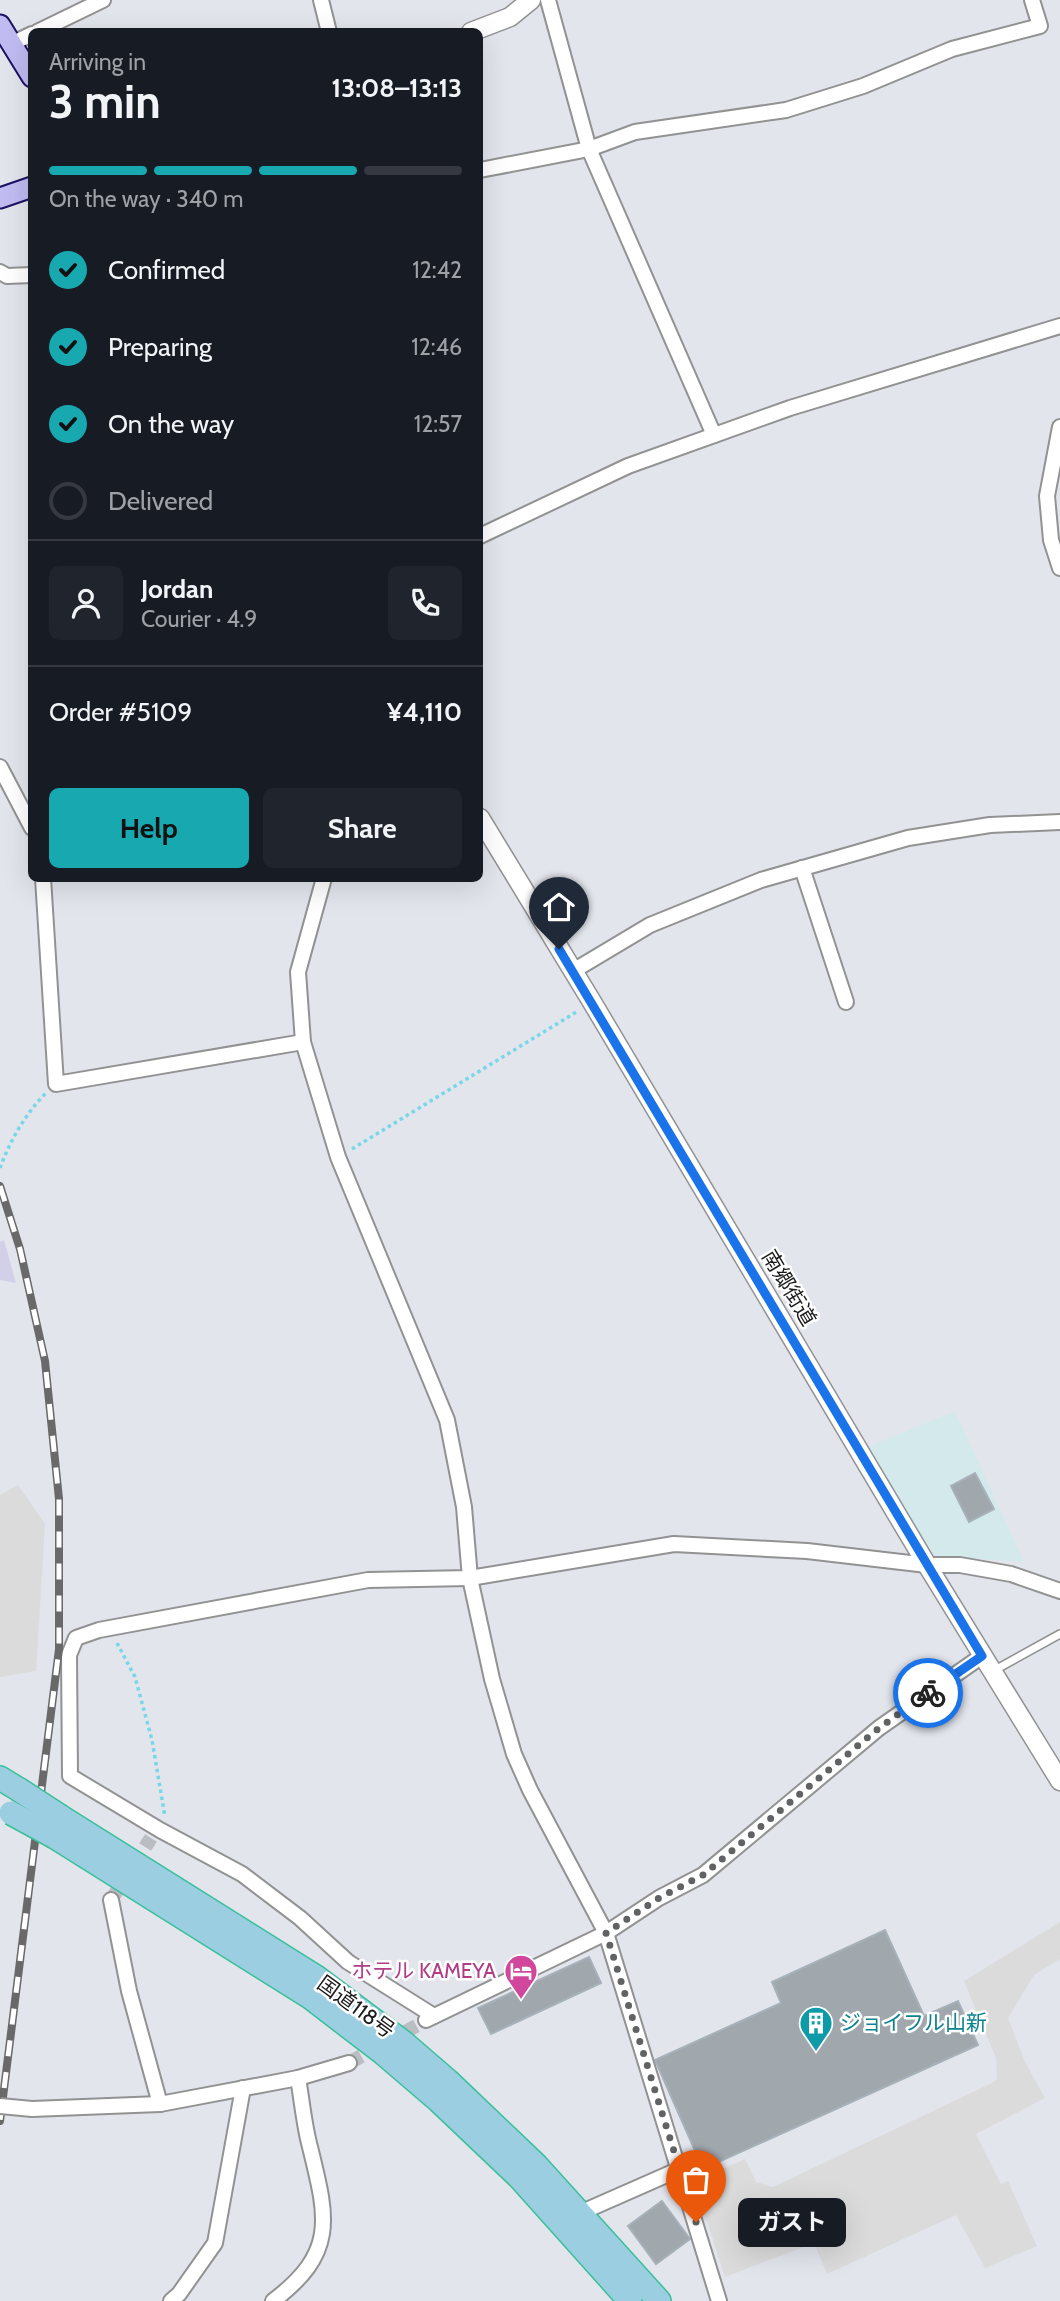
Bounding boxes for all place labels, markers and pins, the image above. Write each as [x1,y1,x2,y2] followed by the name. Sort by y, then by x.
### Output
[529,877,589,949] pin
[502,1952,540,2001] hotel icon: ホテル KAMEYA
[351,1958,496,1983] place label: ホテル KAMEYA
[797,2004,835,2053] building icon: ジョイフル山新
[840,2010,987,2035] place label: ジョイフル山新
[666,2150,726,2222] pin
[738,2198,846,2246] callout: ガスト

